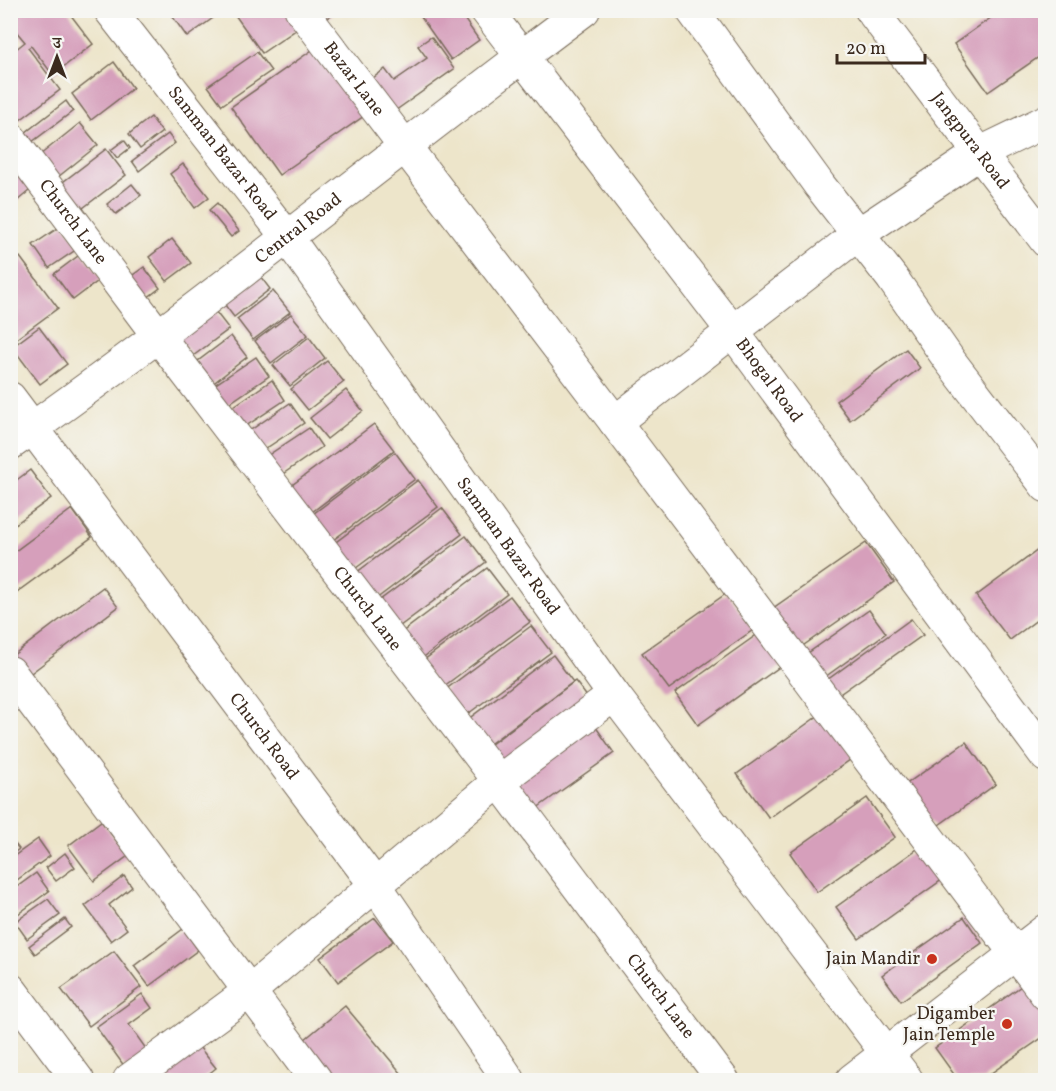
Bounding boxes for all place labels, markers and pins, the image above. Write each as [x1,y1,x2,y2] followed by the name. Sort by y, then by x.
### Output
[826,947,920,972] place label: Jain Mandir
[925,952,939,966] marker: Jain Mandir
[903,1002,995,1048] place label: Digamber Jain Temple
[1000,1017,1014,1031] marker: Digamber Jain Temple

